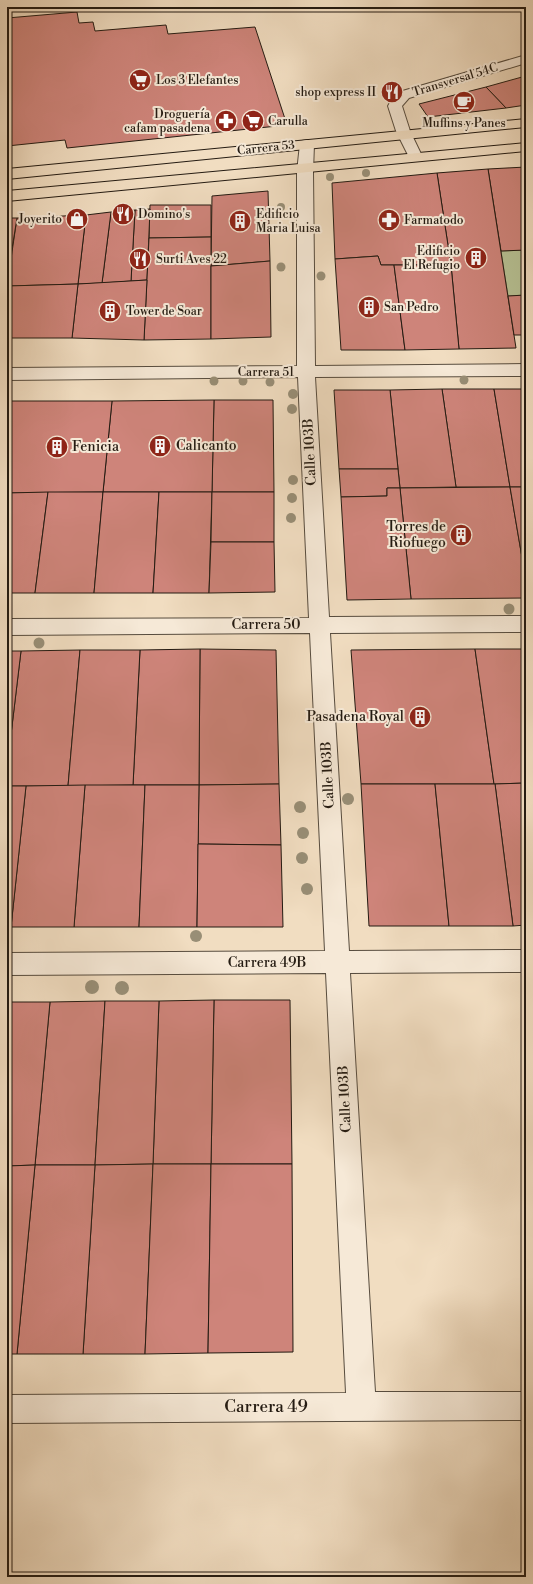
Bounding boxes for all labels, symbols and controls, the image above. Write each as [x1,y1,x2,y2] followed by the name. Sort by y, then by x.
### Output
[411,60,499,100] street label: Transversal 54C
[127,67,153,93] supermarket icon: Los 3 Elefantes
[156,73,238,88] place label: Los 3 Elefantes
[379,79,405,105] restaurant icon: shop express II
[295,85,376,100] place label: shop express II
[451,89,477,115] cafe icon: Muffins y Panes
[124,107,211,136] place label: Droguería cafam pasadena
[213,108,239,134] pharmacy icon: Droguería cafam pasadena
[240,108,266,134] supermarket icon: Carulla
[268,114,309,129] place label: Carulla
[422,116,506,131] place label: Muffins y Panes
[236,137,296,158] street label: Carrera 53
[110,201,136,227] restaurant icon: Domino's
[64,206,90,232] shop icon: Joyerito
[138,207,190,222] place label: Domino's
[256,207,322,236] place label: Edificio Maria Luisa
[376,207,402,233] pharmacy icon: Farmatodo
[227,208,253,234] building icon: Edificio Maria Luisa
[18,212,62,227] place label: Joyerito
[404,213,464,228] place label: Farmatodo
[403,244,460,273] place label: Edificio El Refugio
[463,245,489,271] building icon: Edificio El Refugio
[127,246,153,272] restaurant icon: Surti Aves 22
[156,252,227,267] place label: Surti Aves 22
[356,294,382,320] building icon: San Pedro
[97,298,123,324] building icon: Tower de Soar
[384,300,439,315] place label: San Pedro
[126,304,202,319] place label: Tower de Soar
[238,365,295,380] street label: Carrera 51
[299,418,321,486] street label: Calle 103B
[147,433,173,459] building icon: Calicanto
[44,434,70,460] building icon: Fenicia
[176,437,237,455] place label: Calicanto
[72,438,120,456] place label: Fenicia
[386,518,446,552] place label: Torres de Riofuego
[448,522,474,548] building icon: Torres de Riofuego
[232,616,301,634] street label: Carrera 50
[407,704,433,730] building icon: Pasadena Royal
[306,708,404,726] place label: Pasadena Royal
[317,741,339,809] street label: Calle 103B
[228,954,306,972] street label: Carrera 49B
[334,1065,356,1133] street label: Calle 103B
[224,1396,308,1418] street label: Carrera 49

